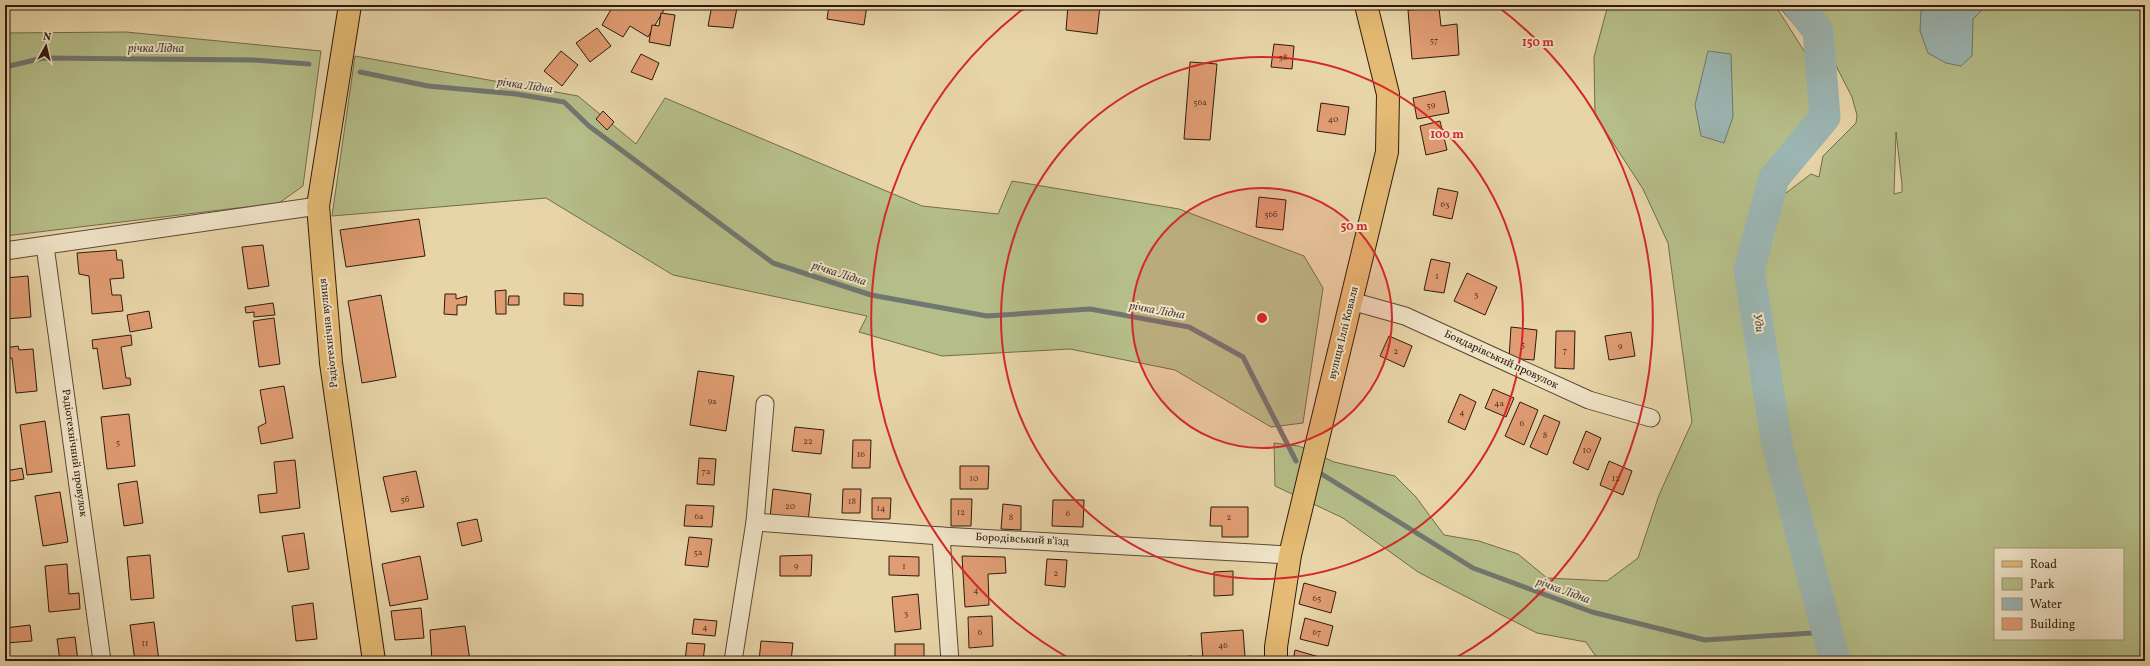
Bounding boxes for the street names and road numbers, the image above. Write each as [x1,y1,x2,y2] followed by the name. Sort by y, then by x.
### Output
[316,277,342,389] street label: Радіотехнічна вулиця
[1325,285,1363,381] street label: вулиця Іллі Коваля
[1441,327,1561,393] street label: Бондарівський провулок
[58,388,90,518] street label: Радіотехнічний провулок
[975,530,1070,550] street label: Бородівський в’їзд

